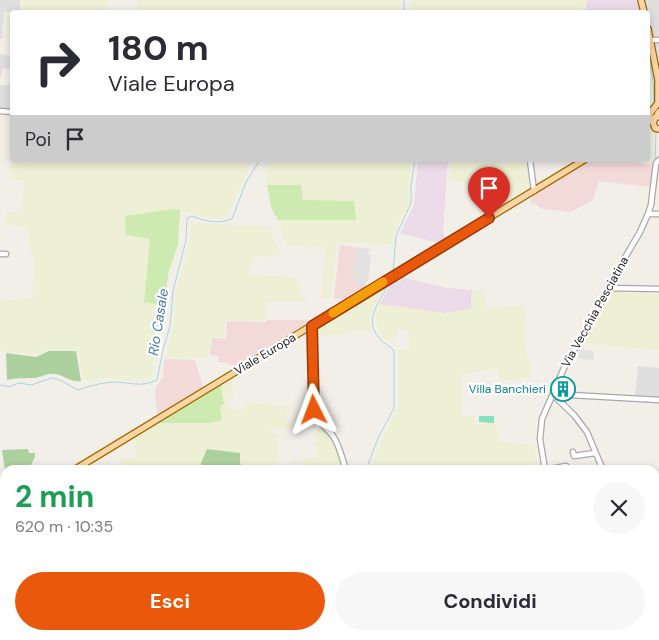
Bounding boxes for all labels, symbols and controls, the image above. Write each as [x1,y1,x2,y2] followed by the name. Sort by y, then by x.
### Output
[108,25,209,71] text: 180 m
[25,30,90,95] icon: right
[108,69,235,98] text: Viale Europa
[61,125,89,153] icon: arrive
[25,127,51,152] text: Poi
[468,167,510,218] pin
[475,174,503,202] icon: arrive
[558,254,632,370] street label: Via Vecchia Pesciatina
[144,287,172,357] water label: Rio Casale
[231,329,299,379] street label: Viale Europa
[550,376,576,402] building icon: Villa Banchieri
[469,381,546,397] place label: Villa Banchieri
[287,383,339,435] position arrow
[15,477,94,516] text: 2 min
[593,482,645,534] button: close
[15,516,113,537] text: 620 m · 10:35
[15,572,325,630] button: Esci
[335,572,645,630] button: Condividi

